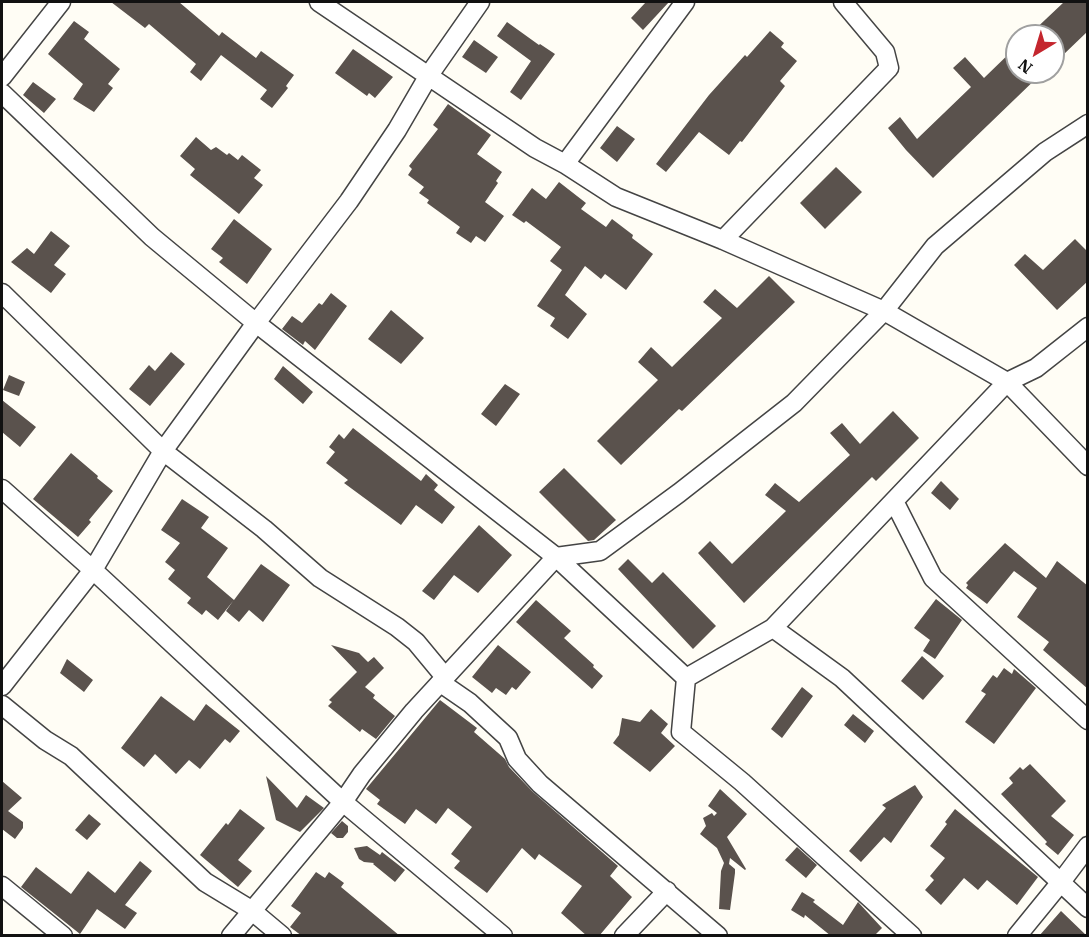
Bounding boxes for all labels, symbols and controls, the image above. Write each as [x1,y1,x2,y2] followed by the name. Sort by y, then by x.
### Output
[1005,24,1065,84] north arrow
[1014,55,1036,78] text: N

